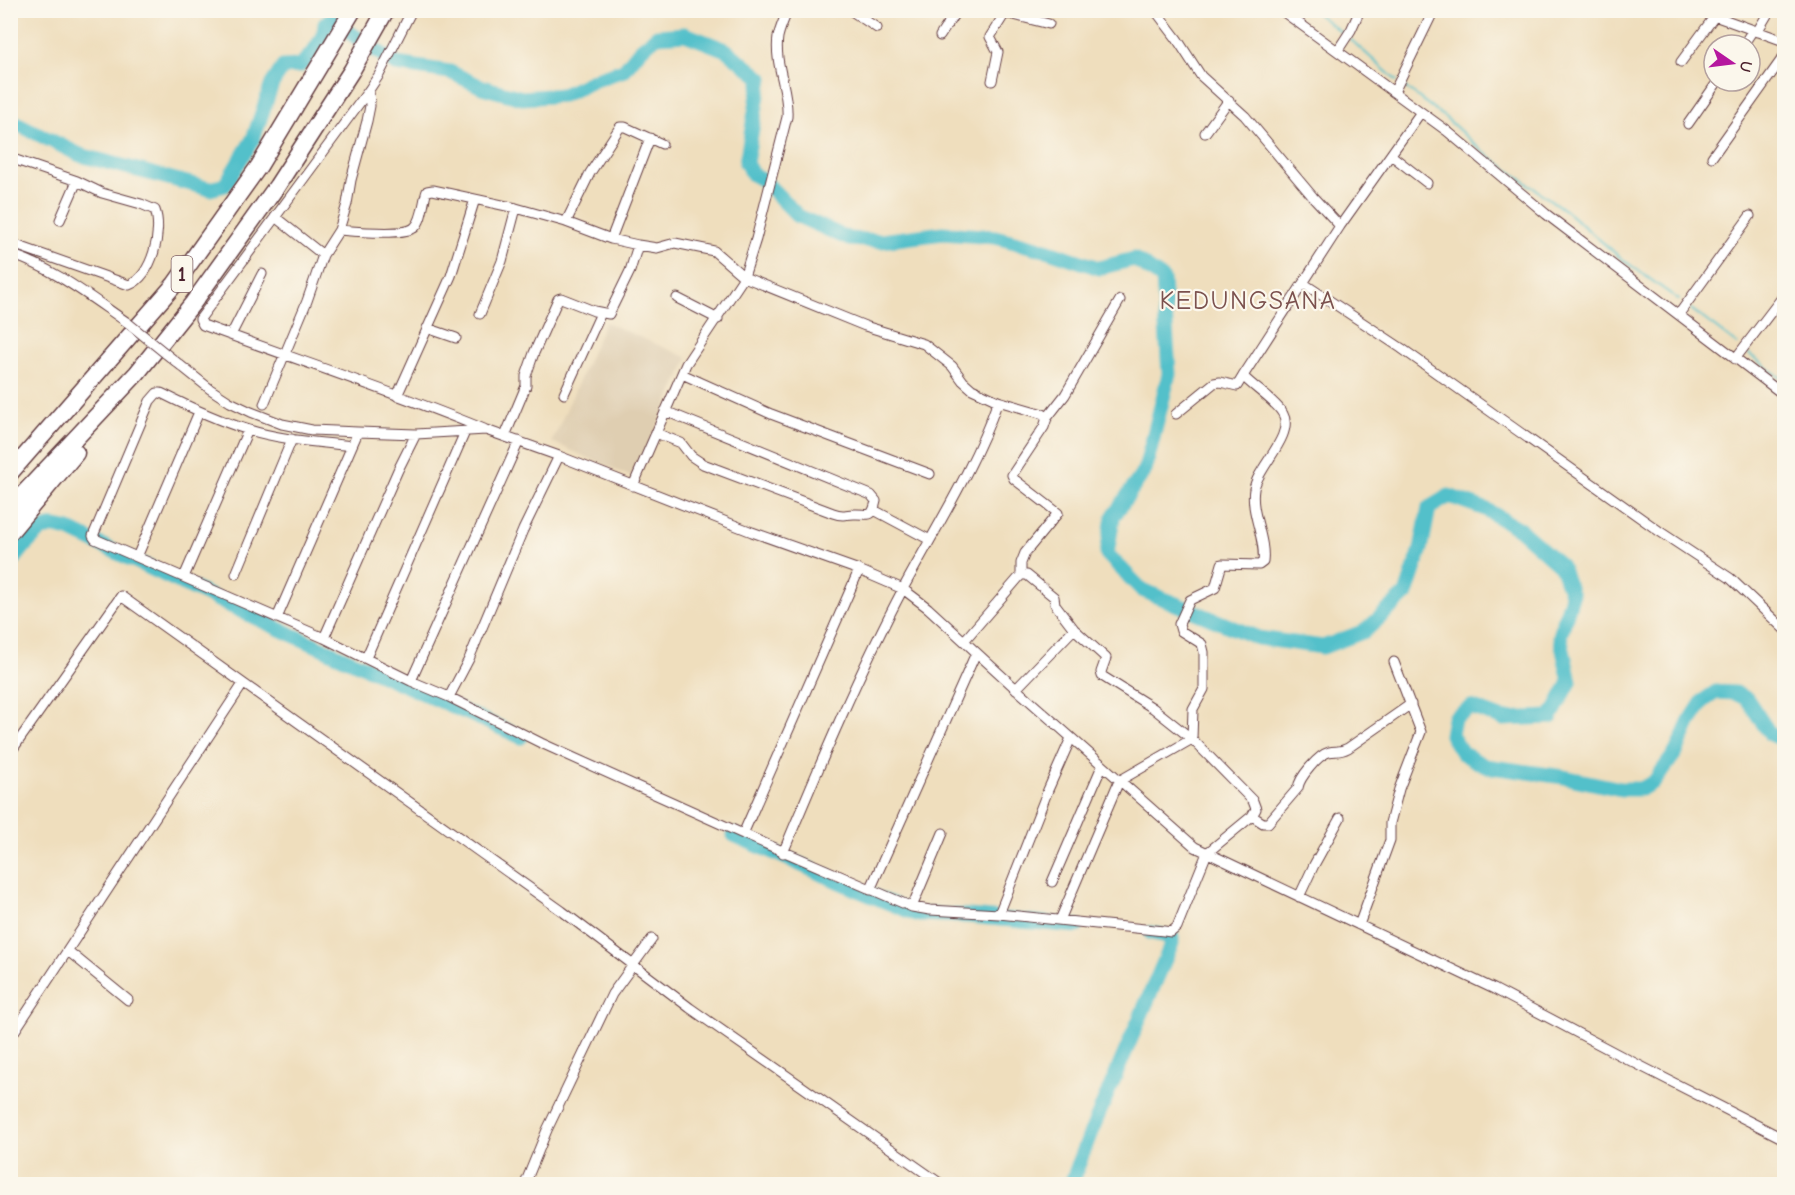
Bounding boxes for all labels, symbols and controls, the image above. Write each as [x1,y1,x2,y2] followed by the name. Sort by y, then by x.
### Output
[1702,33,1762,93] north arrow
[1736,59,1756,74] text: U
[172,256,192,292] road number: 1
[1160,286,1336,316] district label: KEDUNGSANA

